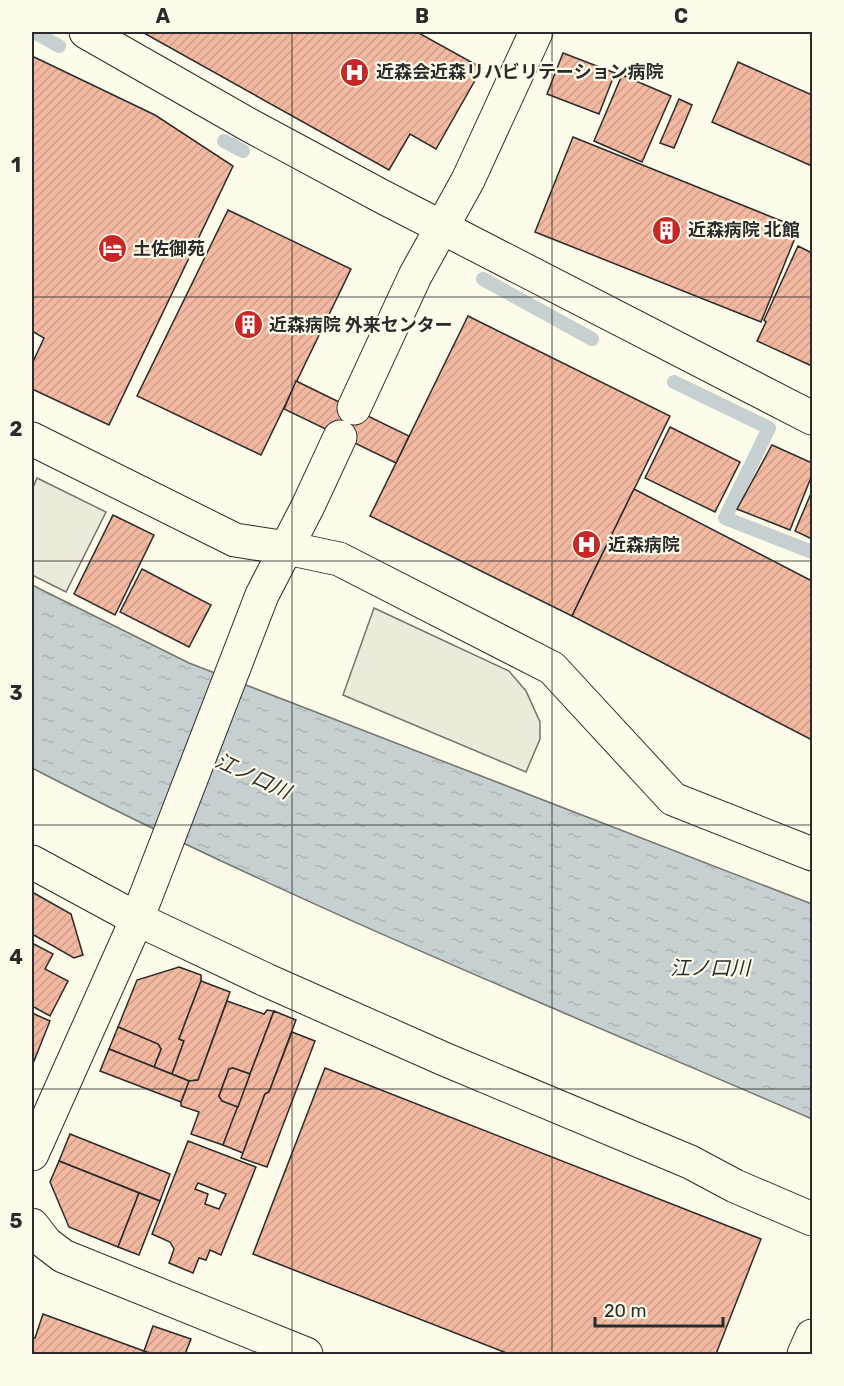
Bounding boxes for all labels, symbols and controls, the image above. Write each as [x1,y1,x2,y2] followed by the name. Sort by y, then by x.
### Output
[156,4,171,28] text: A
[415,4,429,28] text: B
[674,4,688,28] text: C
[339,56,371,88] hospital icon: 近森会近森リハビリテーション病院
[376,61,664,83] place label: 近森会近森リハビリテーション病院
[11,153,21,177] text: 1
[651,214,683,246] building icon: 近森病院 北館
[688,219,800,241] place label: 近森病院 北館
[96,233,128,265] hotel icon: 土佐御苑
[133,238,205,260] place label: 土佐御苑
[232,309,264,341] building icon: 近森病院 外来センター
[269,314,453,336] place label: 近森病院 外来センター
[10,417,23,441] text: 2
[571,529,603,561] hospital icon: 近森病院
[608,534,680,556] place label: 近森病院
[9,681,23,705] text: 3
[212,748,296,805] water label: 江ノ口川
[9,945,23,969] text: 4
[670,956,752,980] water label: 江ノ口川
[10,1209,23,1233] text: 5
[595,1290,722,1328] scale bar
[604,1300,646,1322] text: 20 m

